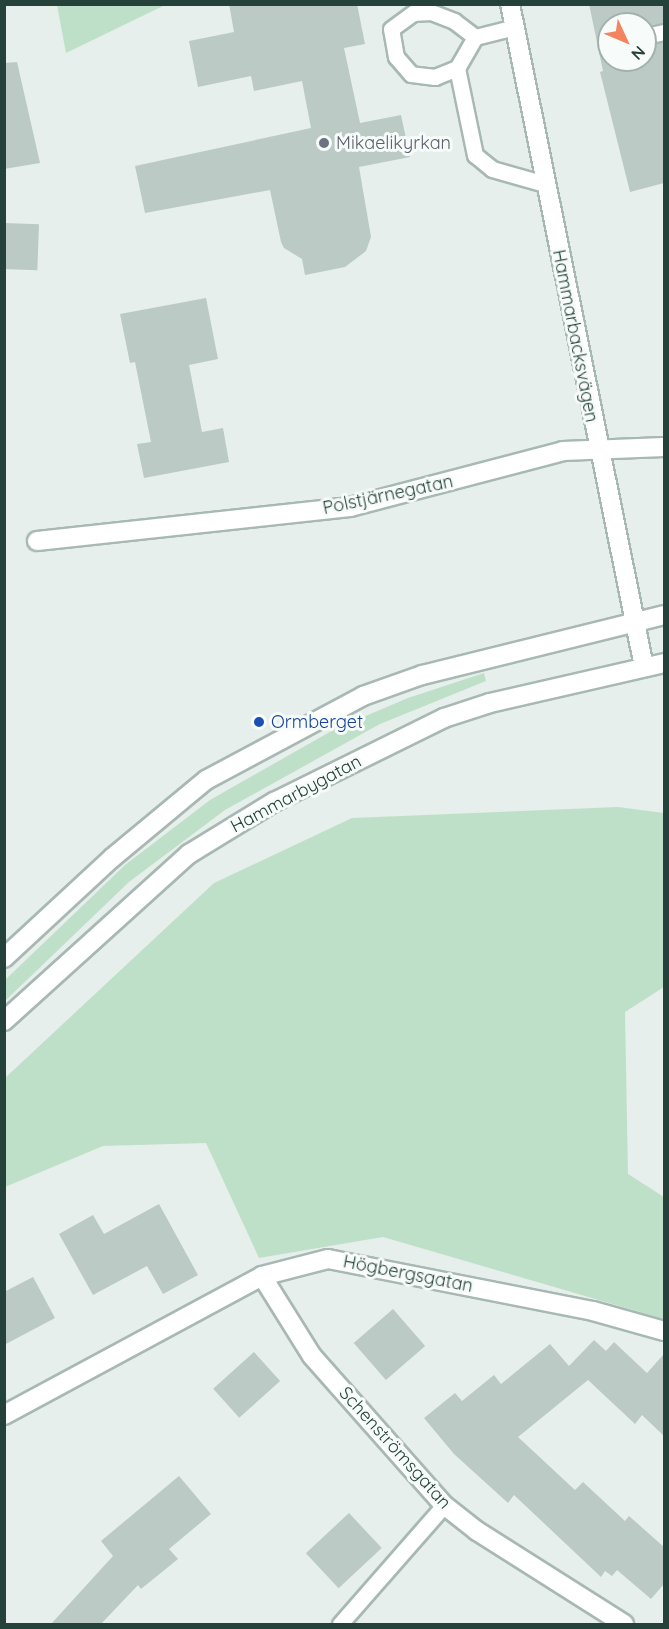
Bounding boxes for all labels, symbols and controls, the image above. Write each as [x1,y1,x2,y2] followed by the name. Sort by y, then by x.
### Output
[597,12,657,72] north arrow
[627,42,650,64] text: N
[336,132,451,154] place label: Mikaelikyrkan
[317,136,331,150] marker: Mikaelikyrkan
[548,248,602,424] street label: Hammarbacksvägen
[321,471,455,519] street label: Polstjärnegatan
[271,711,363,733] place label: Ormberget
[252,715,266,729] marker: Ormberget
[227,750,365,838] street label: Hammarbygatan
[341,1251,475,1297] street label: Högbergsgatan
[334,1382,456,1514] street label: Schenströmsgatan

